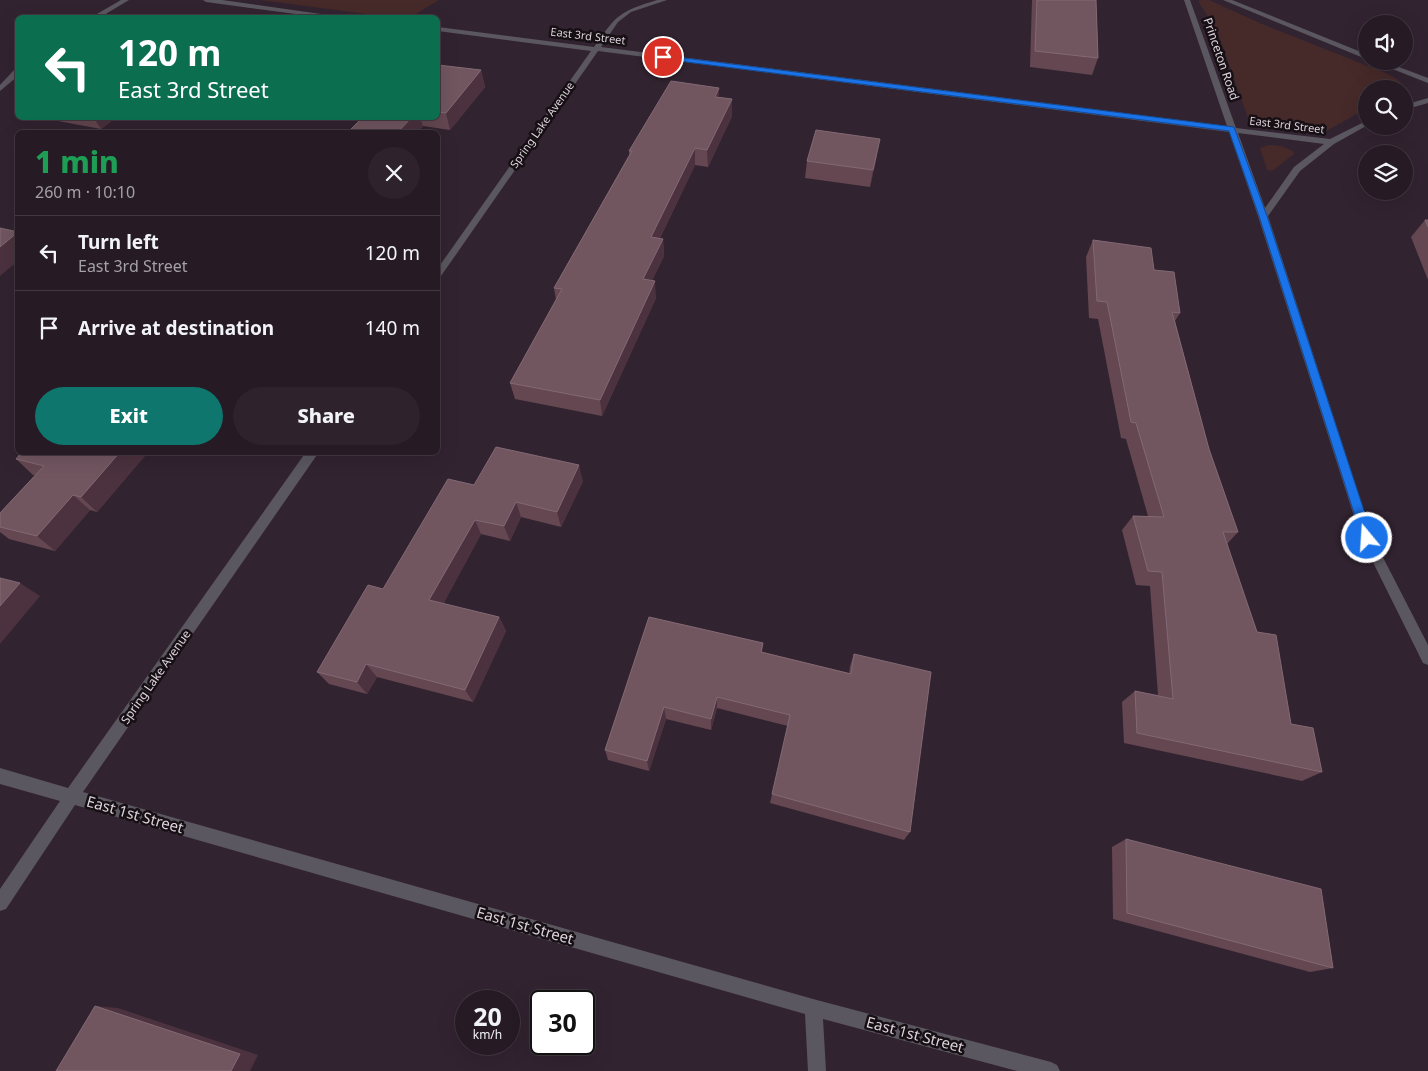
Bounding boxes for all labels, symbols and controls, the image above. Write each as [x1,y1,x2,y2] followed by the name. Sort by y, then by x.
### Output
[1199,15,1244,102] street label: Princeton Road
[1358,15,1413,200] map controls
[1358,15,1413,70] button: sound
[550,23,626,48] street label: East 3rd Street
[118,29,221,76] text: 120 m
[35,35,100,100] icon: left
[642,36,684,78] pin
[649,43,677,71] icon: arrive
[118,74,269,104] text: East 3rd Street
[506,79,577,171] street label: Spring Lake Avenue
[1358,80,1413,135] button: search
[1249,112,1325,137] street label: East 3rd Street
[35,141,119,182] text: 1 min
[1358,145,1413,200] button: layers
[368,147,420,199] button: close
[35,181,135,203] text: 260 m · 10:10
[78,229,159,255] text: Turn left
[35,239,63,267] icon: left
[365,240,420,266] text: 120 m
[78,255,188,277] text: East 3rd Street
[35,314,63,342] icon: arrive
[78,315,274,341] text: Arrive at destination
[365,315,420,341] text: 140 m
[35,387,223,445] button: Exit
[233,387,420,445] button: Share
[1340,511,1392,563] position arrow
[117,626,195,727] street label: Spring Lake Avenue
[84,791,187,838] street label: East 1st Street
[474,902,577,949] street label: East 1st Street
[530,990,595,1055] speed limit sign: 30
[473,999,502,1033] text: 20
[864,1011,967,1057] street label: East 1st Street
[473,1026,502,1043] text: km/h

